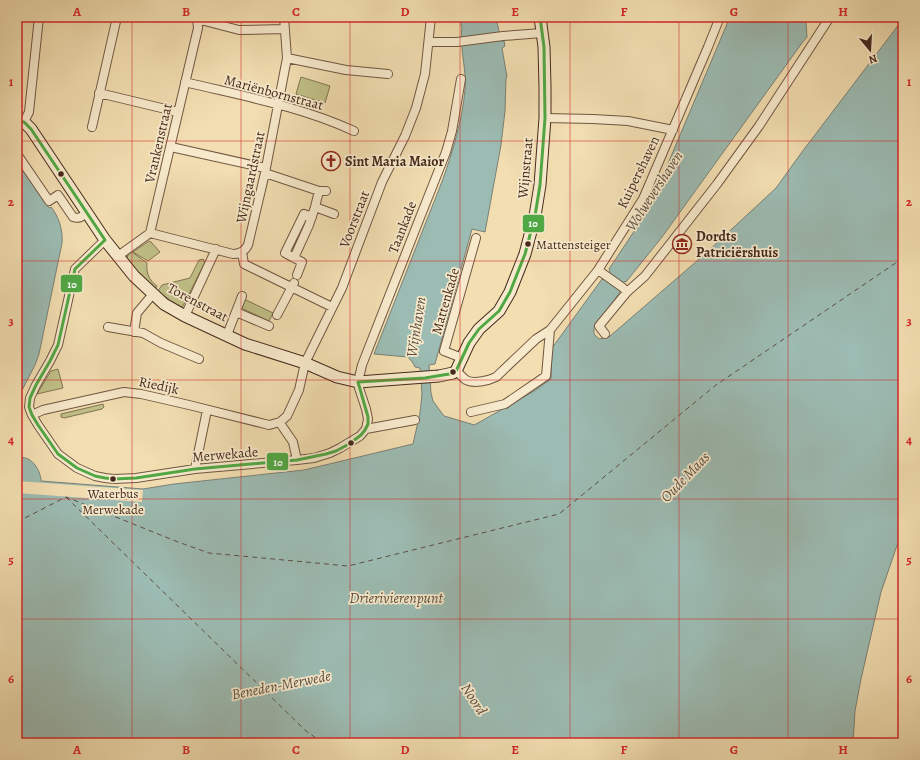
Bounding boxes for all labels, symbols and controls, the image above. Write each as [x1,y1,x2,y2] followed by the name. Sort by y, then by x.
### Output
[72,3,82,20] text: A
[182,3,190,20] text: B
[292,3,300,20] text: C
[400,3,410,20] text: D
[511,3,519,20] text: E
[621,3,628,20] text: F
[730,3,738,20] text: G
[838,3,848,20] text: H
[850,30,890,70] north arrow
[867,51,879,67] text: N
[222,70,326,115] street label: Mariënbornstraat
[9,73,14,90] text: 1
[907,73,912,90] text: 1
[140,101,177,186] street label: Vrankenstraat
[231,129,270,226] street label: Wijngaardstraat
[613,133,664,212] street label: Kuipershaven
[513,137,538,200] street label: Wijnstraat
[621,147,687,235] water label: Wolwevershaven
[320,150,342,172] church icon: Sint Maria Maior
[345,152,445,171] place label: Sint Maria Maior
[56,169,66,179] unlabelled marker
[334,187,374,251] street label: Voorstraat
[8,193,15,210] text: 2
[906,193,913,210] text: 2
[384,198,421,256] street label: Taankade
[522,214,545,233] line badge: 10
[528,216,538,231] text: 10
[696,227,778,262] place label: Dordts Patriciërshuis
[671,233,693,255] museum icon: Dordts Patriciërshuis
[536,236,611,253] place label: Mattensteiger
[523,239,533,249] marker: Mattensteiger
[427,266,464,337] street label: Mattenkade
[60,274,83,293] line badge: 10
[67,277,77,292] text: 10
[164,279,232,327] street label: Torenstraat
[401,295,431,359] water label: Wijnhaven
[8,312,14,329] text: 3
[906,312,912,329] text: 3
[448,367,458,377] unlabelled marker
[137,372,181,399] street label: Riedijk
[8,431,14,448] text: 4
[906,431,912,448] text: 4
[346,438,356,448] unlabelled marker
[191,442,259,467] street label: Merwekade
[656,447,714,507] water label: Oude Maas
[266,452,289,471] line badge: 10
[273,455,283,470] text: 10
[108,474,118,484] marker: Waterbus Merwekade
[82,485,144,518] place label: Waterbus Merwekade
[8,551,14,568] text: 5
[906,551,912,568] text: 5
[349,588,443,608] water label: Drierivierenpunt
[230,665,333,704] water label: Beneden-Merwede
[8,670,14,687] text: 6
[906,670,912,687] text: 6
[456,679,492,719] water label: Noord
[72,741,82,758] text: A
[182,741,190,758] text: B
[292,741,300,758] text: C
[400,741,410,758] text: D
[511,741,519,758] text: E
[621,741,628,758] text: F
[730,741,738,758] text: G
[838,741,848,758] text: H

